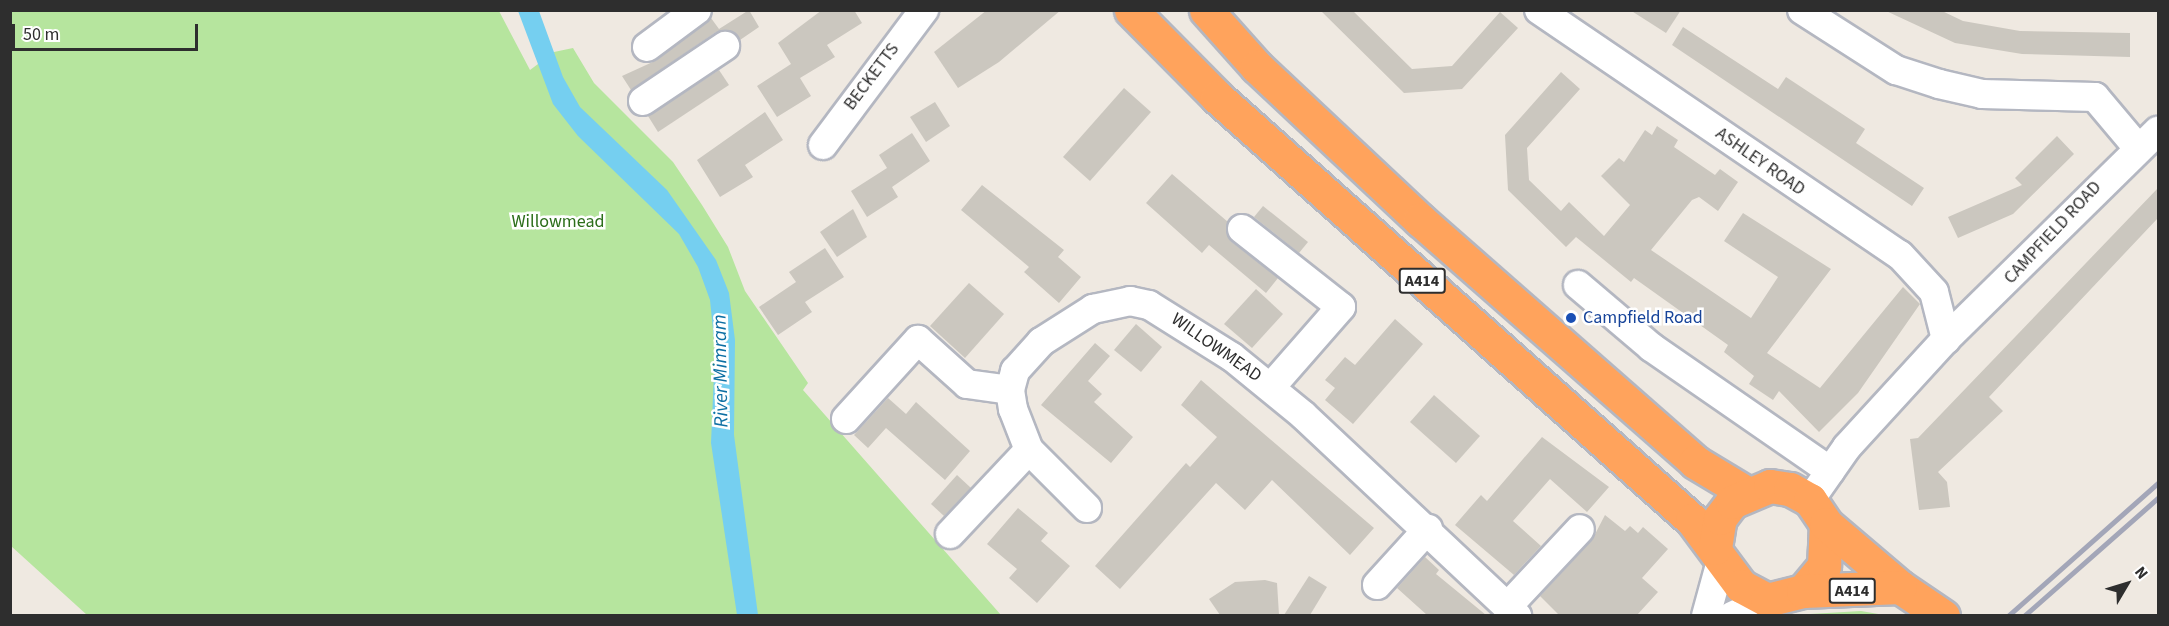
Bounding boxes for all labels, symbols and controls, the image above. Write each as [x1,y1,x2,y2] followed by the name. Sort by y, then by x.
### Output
[15,12,201,50] scale bar
[23,22,59,47] text: 50 m
[840,39,904,115] street label: BECKETTS
[1711,123,1809,201] street label: ASHLEY ROAD
[2000,177,2106,289] street label: CAMPFIELD ROAD
[511,211,605,233] park label: Willowmead
[1398,268,1446,294] road number: A414
[1583,307,1703,329] place label: Campfield Road
[1167,309,1265,387] street label: WILLOWMEAD
[1564,311,1578,325] marker: Campfield Road
[708,314,734,428] water label: River Mimram
[2097,554,2157,614] north arrow
[2129,562,2153,584] text: N
[1828,578,1876,604] road number: A414

